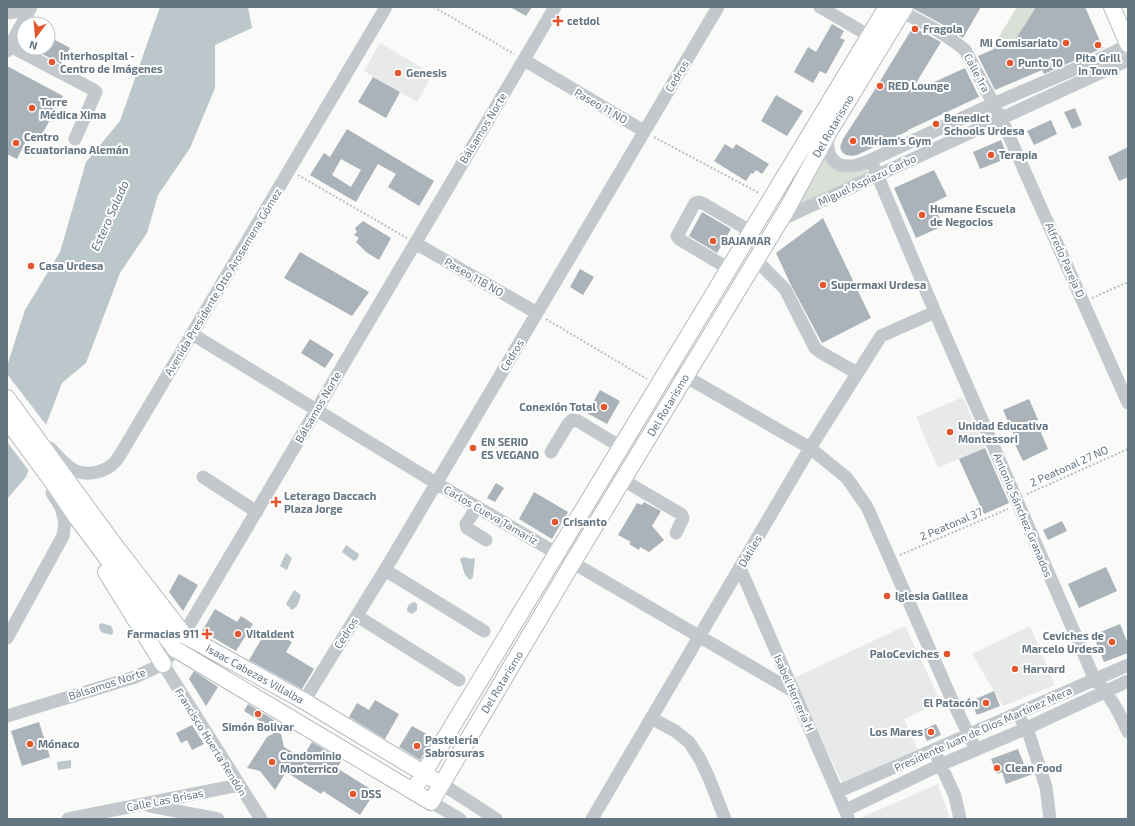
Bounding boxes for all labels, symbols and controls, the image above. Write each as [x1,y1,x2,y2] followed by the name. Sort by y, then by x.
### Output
[567,14,600,27] place label: cetdol
[552,15,564,27] marker: cetdol
[16,16,56,56] north arrow
[923,22,963,35] place label: Fragola
[910,24,920,34] marker: Fragola
[980,36,1059,49] place label: Mi Comisariato
[1061,38,1071,48] marker: Mi Comisariato
[27,39,39,53] text: N
[1093,40,1103,50] marker: Pita Grill in Town
[60,49,163,75] place label: Interhospital - Centro de Imágenes
[962,51,993,94] street label: Calle 1ra
[1075,51,1121,77] place label: Pita Grill in Town
[1018,56,1063,69] place label: Punto 10
[47,57,57,67] marker: Interhospital - Centro de Imágenes
[662,57,691,94] street label: Cedros
[1005,58,1015,68] marker: Punto 10
[406,66,447,79] place label: Genesis
[393,68,403,78] marker: Genesis
[888,79,949,92] place label: RED Lounge
[875,81,885,91] marker: RED Lounge
[572,85,630,126] street label: Paseo 11 NO
[456,90,509,165] street label: Bálsamos Norte
[809,92,856,160] street label: Del Rotarismo
[40,95,106,121] place label: Torre Médica Xima
[27,103,37,113] marker: Torre Médica Xima
[944,111,1025,137] place label: Benedict Schools Urdesa
[931,119,941,129] marker: Benedict Schools Urdesa
[24,130,129,156] place label: Centro Ecuatoriano Alemán
[861,134,932,148] place label: Miriam's Gym
[848,136,858,146] marker: Miriam's Gym
[11,138,21,148] marker: Centro Ecuatoriano Alemán
[999,148,1038,161] place label: Terapia
[986,150,996,160] marker: Terapia
[816,151,918,208] street label: Miguel Aspiazu Carbo
[87,178,131,253] water label: Estero Salado
[161,185,284,378] street label: Avenida Presidente Otto Arosemena Gómez
[930,202,1016,228] place label: Humane Escuela de Negocios
[917,210,927,220] marker: Humane Escuela de Negocios
[1042,220,1088,300] street label: Alfredo Pareja D
[721,234,771,247] place label: BAJAMAR
[708,236,718,246] marker: BAJAMAR
[443,254,506,299] street label: Paseo 11B NO
[39,259,103,272] place label: Casa Urdesa
[26,261,36,271] marker: Casa Urdesa
[831,278,926,291] place label: Supermaxi Urdesa
[818,280,828,290] marker: Supermaxi Urdesa
[497,336,526,373] street label: Cedros
[292,369,343,445] street label: Bálsamos Norte
[644,371,691,438] street label: Del Rotarismo
[519,400,596,413] place label: Conexión Total
[599,402,609,412] marker: Conexión Total
[958,419,1048,445] place label: Unidad Educativa Montessori
[945,427,955,437] marker: Unidad Educativa Montessori
[481,435,540,461] place label: EN SERIO ES VEGANO
[1027,442,1110,489] street label: 2 Peatonal 27 NO
[468,443,478,453] marker: EN SERIO ES VEGANO
[991,451,1056,579] street label: Antonio Sánchez Granados
[442,482,541,547] street label: Carlos Cueva Tamariz
[284,489,376,515] place label: Leterago Daccach Plaza Jorge
[271,497,281,507] marker: Leterago Daccach Plaza Jorge
[917,504,985,543] street label: 2 Peatonal 37
[563,515,607,528] place label: Crisanto
[550,517,560,527] marker: Crisanto
[735,532,764,569] street label: Dátiles
[895,589,968,602] place label: Iglesia Galilea
[882,591,892,601] marker: Iglesia Galilea
[331,614,360,651] street label: Cedros
[127,627,199,640] place label: Farmacias 911
[246,627,295,640] place label: Vitaldent
[202,629,212,639] marker: Farmacias 911
[233,629,243,639] marker: Vitaldent
[1022,629,1104,655] place label: Ceviches de Marcelo Urdesa
[1107,637,1117,647] marker: Ceviches de Marcelo Urdesa
[204,641,306,706] street label: Isaac Cabezas Villalba
[870,647,939,660] place label: PaloCeviches
[478,648,525,715] street label: Del Rotarismo
[942,649,952,659] marker: PaloCeviches
[772,652,817,733] street label: Isabel Herrería H
[1023,662,1065,675] place label: Harvard
[1010,664,1020,674] marker: Harvard
[67,665,147,702] street label: Bálsamos Norte
[892,683,1074,774] street label: Presidente Juan de Dios Martínez Mera
[173,685,250,798] street label: Francisco Huerta Rendón
[923,696,978,709] place label: El Patacón
[981,698,991,708] marker: El Patacón
[253,709,263,719] marker: Simón Bolivar
[222,720,294,733] place label: Simón Bolivar
[869,725,923,738] place label: Los Mares
[926,727,936,737] marker: Los Mares
[425,733,485,759] place label: Pastelería Sabrosuras
[38,737,80,750] place label: Mónaco
[25,739,35,749] marker: Mónaco
[412,741,422,751] marker: Pastelería Sabrosuras
[280,749,342,775] place label: Condominio Monterrico
[267,757,277,767] marker: Condominio Monterrico
[1005,761,1062,774] place label: Clean Food
[992,763,1002,773] marker: Clean Food
[125,786,205,813] street label: Calle Las Brisas
[361,787,382,800] place label: DSS
[348,789,358,799] marker: DSS

